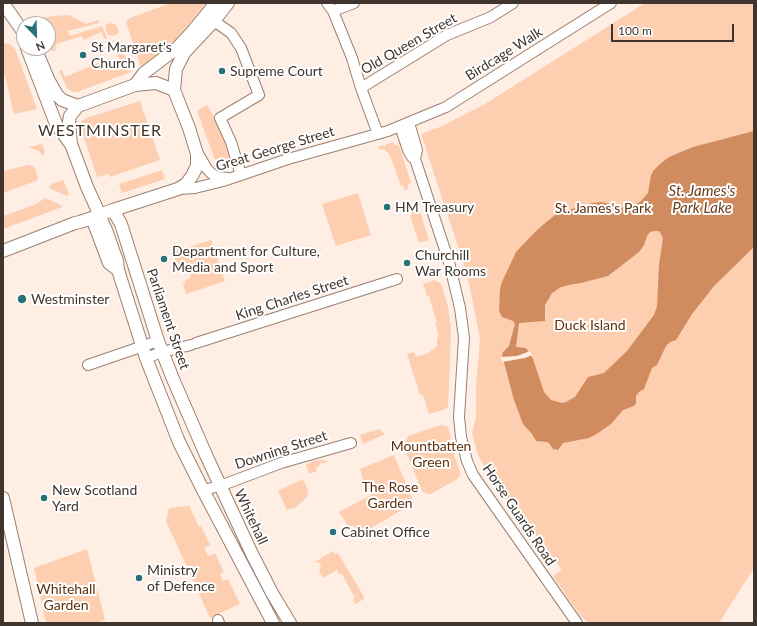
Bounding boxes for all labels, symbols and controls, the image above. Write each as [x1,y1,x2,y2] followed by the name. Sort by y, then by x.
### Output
[358,10,460,78] street label: Old Queen Street
[16,16,56,56] north arrow
[613,16,736,42] scale bar
[618,23,652,38] text: 100 m
[462,24,546,84] street label: Birdcage Walk
[34,39,47,54] text: N
[91,39,172,72] place label: St Margaret's Church
[78,50,88,60] marker: St Margaret's Church
[230,63,323,79] place label: Supreme Court
[217,66,227,76] marker: Supreme Court
[38,121,162,141] district label: WESTMINSTER
[214,123,336,175] street label: Great George Street
[669,182,735,217] water label: St. James's Park Lake
[395,199,474,215] place label: HM Treasury
[555,200,651,216] park label: St. James's Park
[382,202,392,212] marker: HM Treasury
[172,243,320,276] place label: Department for Culture, Media and Sport
[415,247,486,280] place label: Churchill War Rooms
[159,254,169,264] marker: Department for Culture, Media and Sport
[402,258,412,268] marker: Churchill War Rooms
[143,266,193,372] street label: Parliament Street
[233,272,351,324] street label: King Charles Street
[31,291,109,307] place label: Westminster
[16,293,28,305] marker: Westminster
[554,317,626,333] park label: Duck Island
[233,427,329,473] street label: Downing Street
[391,438,471,470] park label: Mountbatten Green
[479,461,559,569] street label: Horse Guards Road
[362,479,418,512] park label: The Rose Garden
[52,482,137,514] place label: New Scotland Yard
[231,487,271,547] street label: Whitehall
[39,493,49,503] marker: New Scotland Yard
[341,524,430,540] place label: Cabinet Office
[328,527,338,537] marker: Cabinet Office
[147,562,215,594] place label: Ministry of Defence
[134,573,144,583] marker: Ministry of Defence
[36,581,96,614] park label: Whitehall Garden

